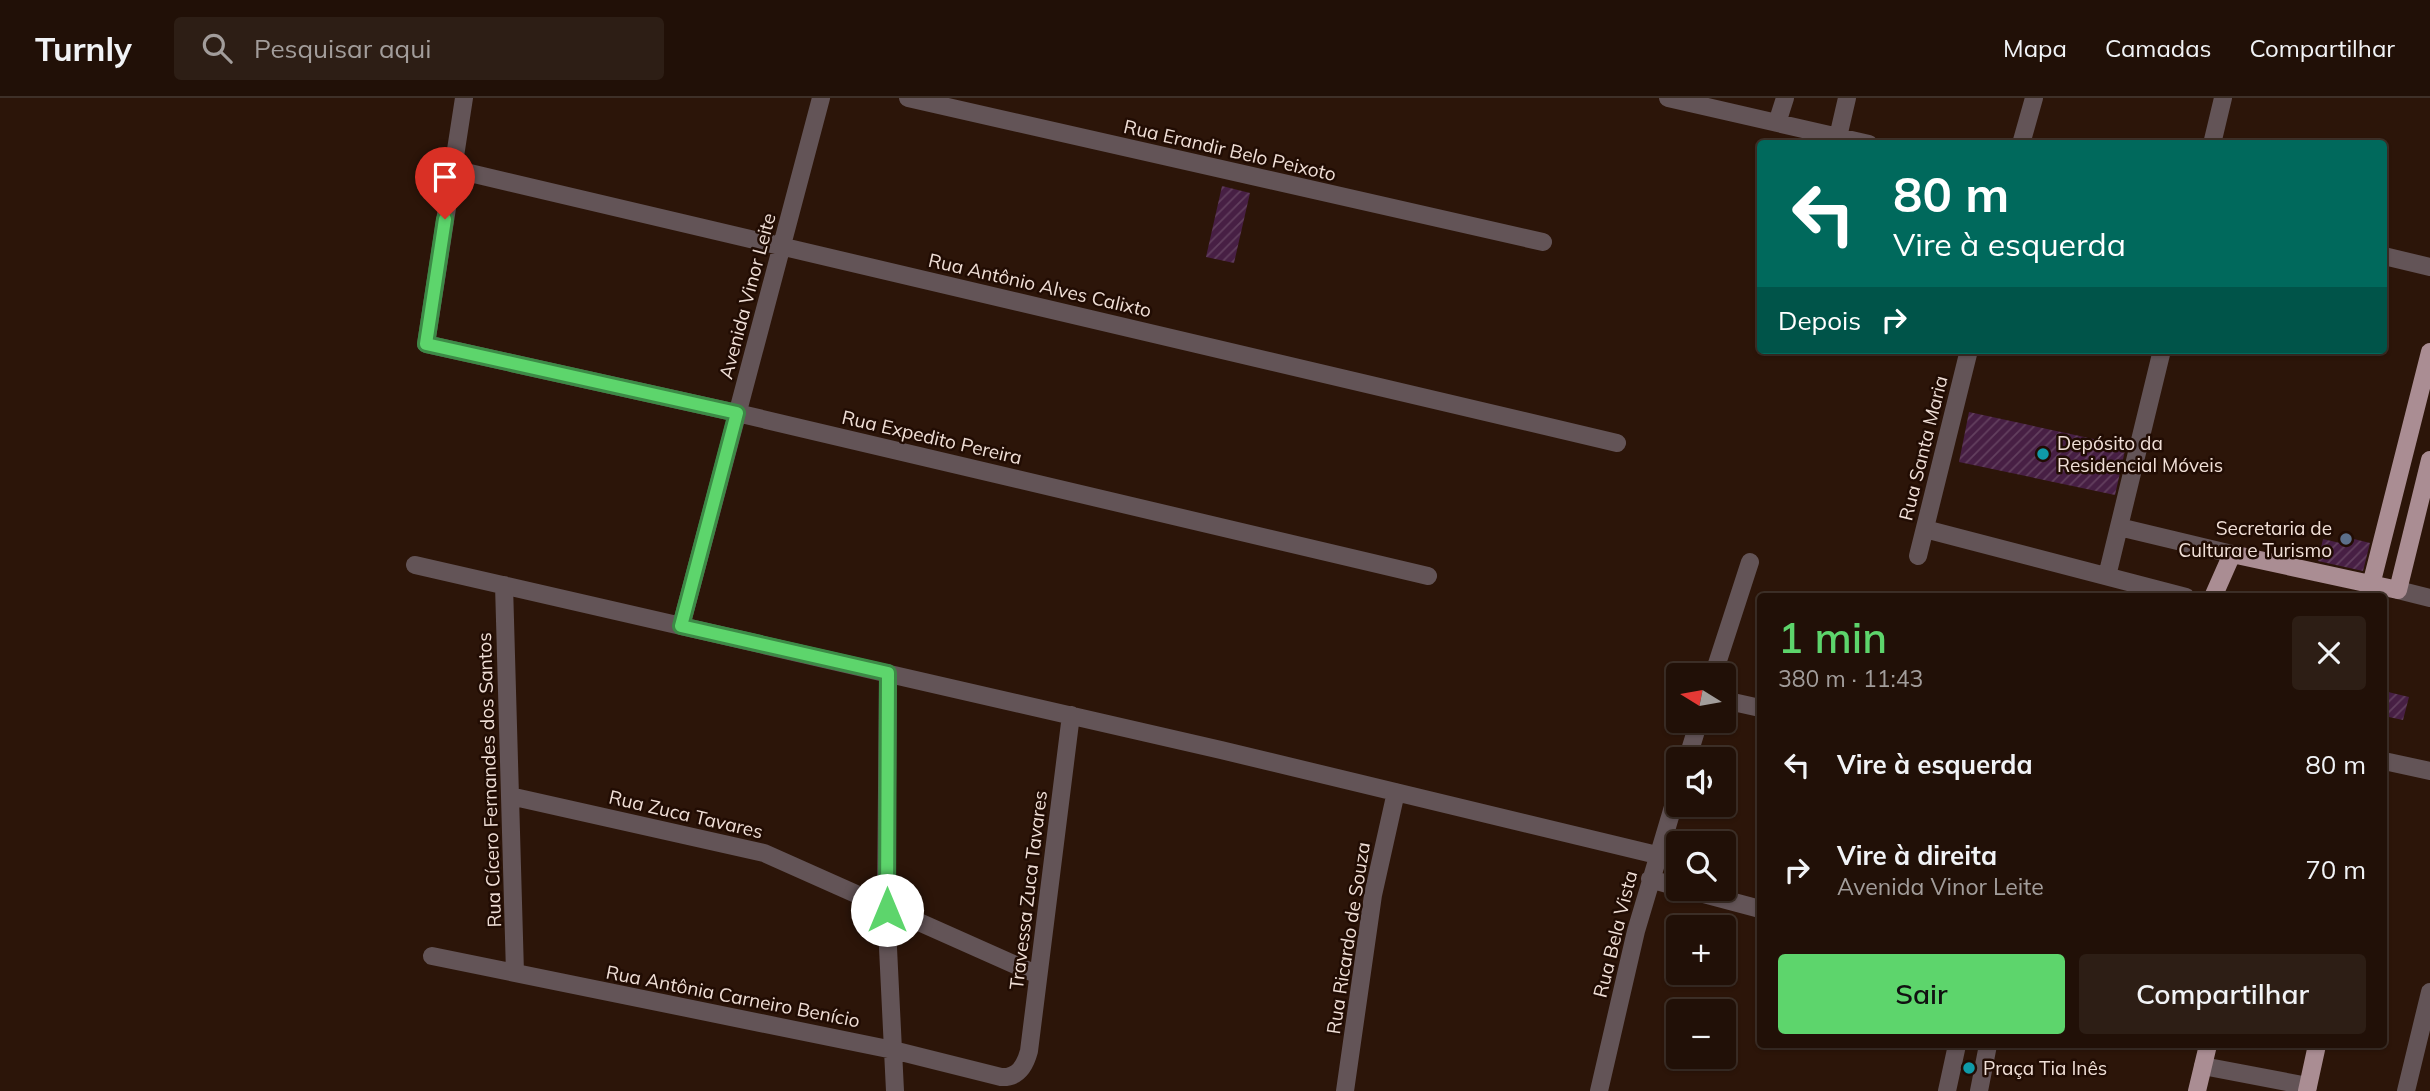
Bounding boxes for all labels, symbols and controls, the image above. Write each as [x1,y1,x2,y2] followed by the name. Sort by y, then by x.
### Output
[174,17,664,80] search box
[35,28,132,69] text: Turnly
[198,29,236,67] icon: search
[254,32,431,65] text: Pesquisar aqui
[2003,33,2067,63] text: Mapa
[2105,33,2212,63] text: Camadas
[2250,33,2395,63] text: Compartilhar
[1121,114,1339,186] street label: Rua Erandir Belo Peixoto
[415,147,475,219] pin
[426,158,464,196] icon: arrive
[1893,163,2009,224] text: 80 m
[1778,168,1869,259] icon: left
[713,210,781,382] street label: Avenida Vinor Leite
[1893,224,2126,264] text: Vire à esquerda
[926,248,1154,322] street label: Rua Antônio Alves Calixto
[1875,301,1913,339] icon: right
[1778,304,1861,337] text: Depois
[1893,373,1953,523] street label: Rua Santa Maria
[840,405,1024,469] street label: Rua Expedito Pereira
[2057,431,2223,477] place label: Depósito da Residencial Móveis
[2035,446,2051,462] marker: Depósito da Residencial Móveis
[2178,516,2332,562] place label: Secretaria de Cultura e Turismo
[2338,531,2354,547] marker: Secretaria de Cultura e Turismo
[1778,611,1887,664] text: 1 min
[2292,616,2366,690] button: close
[472,632,506,928] street label: Rua Cícero Fernandes dos Santos
[1666,663,1736,733] north arrow
[1666,663,1736,1069] map controls
[1778,664,1923,693] text: 380 m · 11:43
[1778,746,1816,784] icon: left
[1666,747,1736,817] button: sound
[1837,748,2033,781] text: Vire à esquerda
[2305,748,2366,781] text: 80 m
[607,785,765,843] street label: Rua Zuca Tavares
[1004,789,1052,991] street label: Travessa Zuca Tavares
[1666,831,1736,901] button: search
[1837,839,1997,872] text: Vire à direita
[1321,840,1375,1036] street label: Rua Ricardo de Souza
[1778,851,1816,889] icon: right
[2305,853,2366,886] text: 70 m
[1588,868,1642,1000] street label: Rua Bela Vista
[1837,872,2044,901] text: Avenida Vinor Leite
[850,873,924,947] position arrow
[1666,915,1736,985] button: +
[1778,954,2065,1034] button: Sair
[2079,954,2366,1034] button: Compartilhar
[604,960,862,1032] street label: Rua Antônia Carneiro Benício
[1666,999,1736,1069] button: −
[1983,1056,2107,1080] place label: Praça Tia Inês
[1961,1060,1977,1076] marker: Praça Tia Inês

